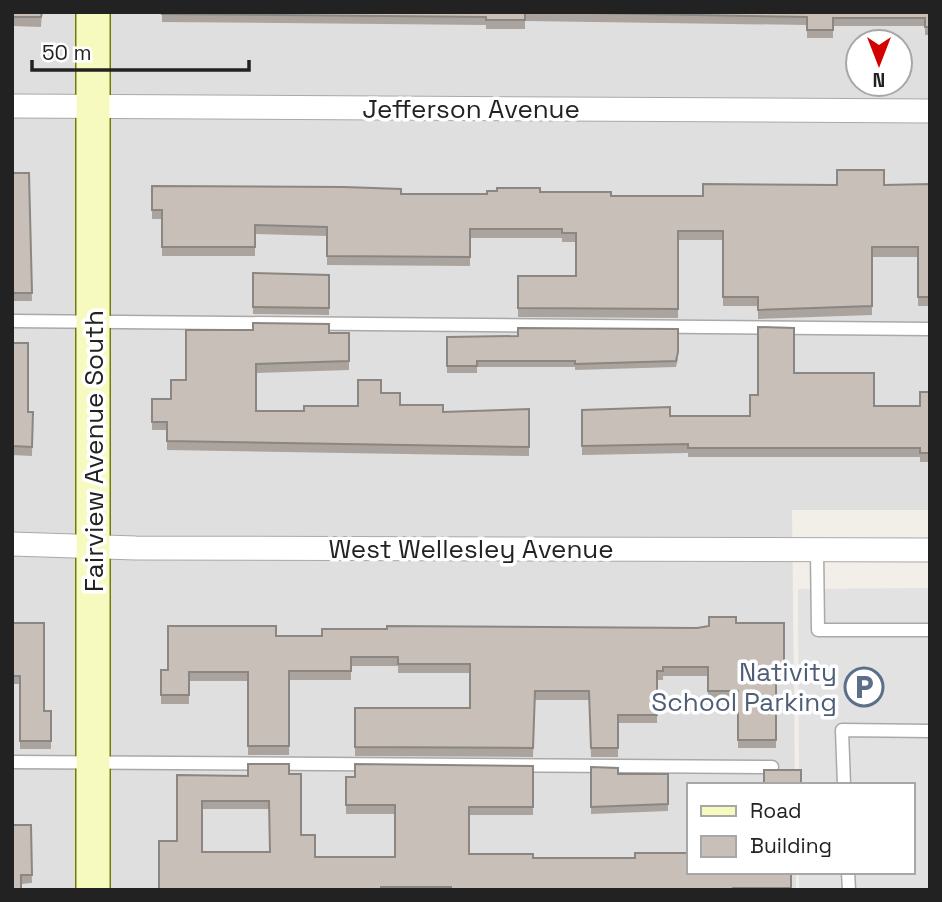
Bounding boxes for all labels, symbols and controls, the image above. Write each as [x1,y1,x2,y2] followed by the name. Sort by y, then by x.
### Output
[32,28,248,72] scale bar
[844,28,914,98] north arrow
[42,39,92,66] text: 50 m
[873,67,885,92] text: N
[362,92,580,126] street label: Jefferson Avenue
[77,310,111,592] street label: Fairview Avenue South
[328,532,614,566] street label: West Wellesley Avenue
[651,655,837,719] place label: Nativity School Parking
[843,666,885,708] parking icon: Nativity School Parking
[687,783,914,874] legend
[750,797,802,824] text: Road
[750,832,832,859] text: Building

